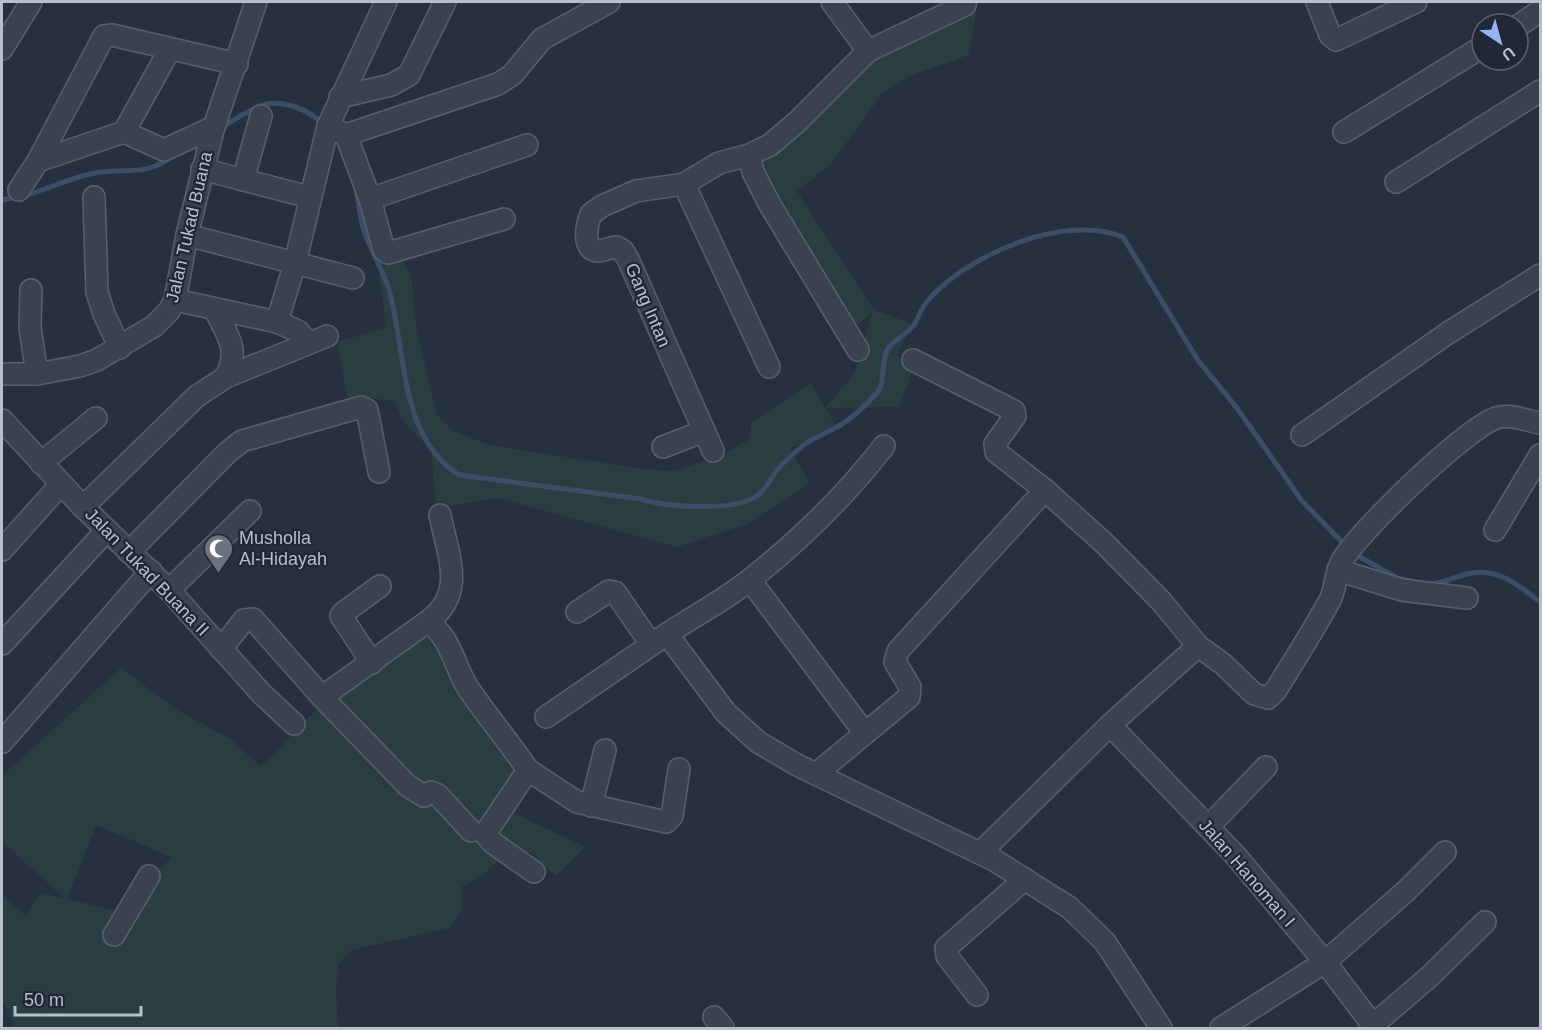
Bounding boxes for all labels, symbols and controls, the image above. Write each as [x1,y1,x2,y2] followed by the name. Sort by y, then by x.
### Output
[1470,12,1530,72] north arrow
[1499,43,1518,64] text: U
[162,149,216,304] street label: Jalan Tukad Buana
[621,260,675,350] street label: Gang Intan
[81,504,213,640] street label: Jalan Tukad Buana II
[239,528,327,569] place label: Musholla Al-Hidayah
[202,532,234,574] mosque icon: Musholla Al-Hidayah
[1195,815,1299,931] street label: Jalan Hanoman I
[15,979,141,1017] scale bar
[24,990,64,1010] text: 50 m

